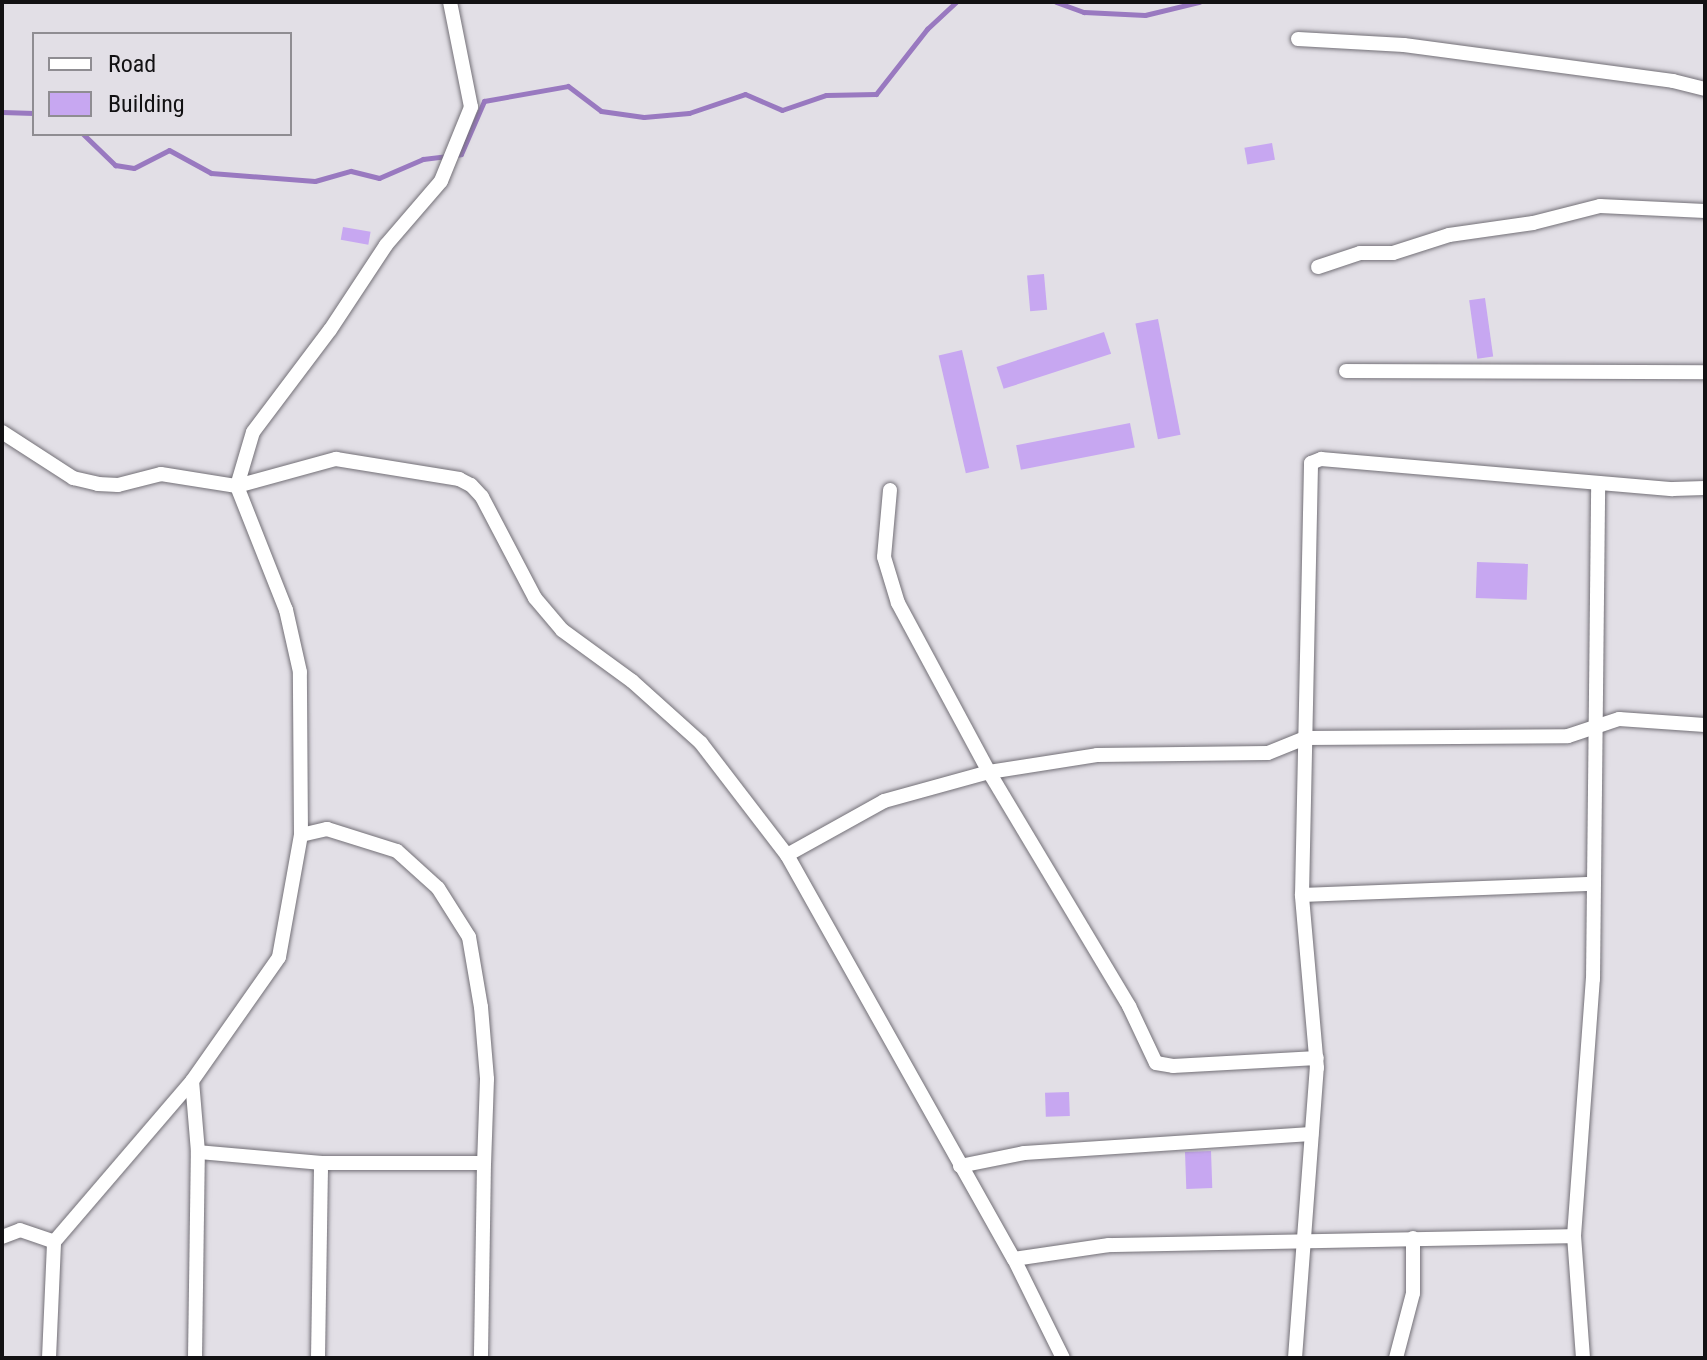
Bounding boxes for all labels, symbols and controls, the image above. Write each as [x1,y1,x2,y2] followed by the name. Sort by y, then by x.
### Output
[32,32,292,136] legend
[108,50,156,78] text: Road
[108,90,185,118] text: Building

